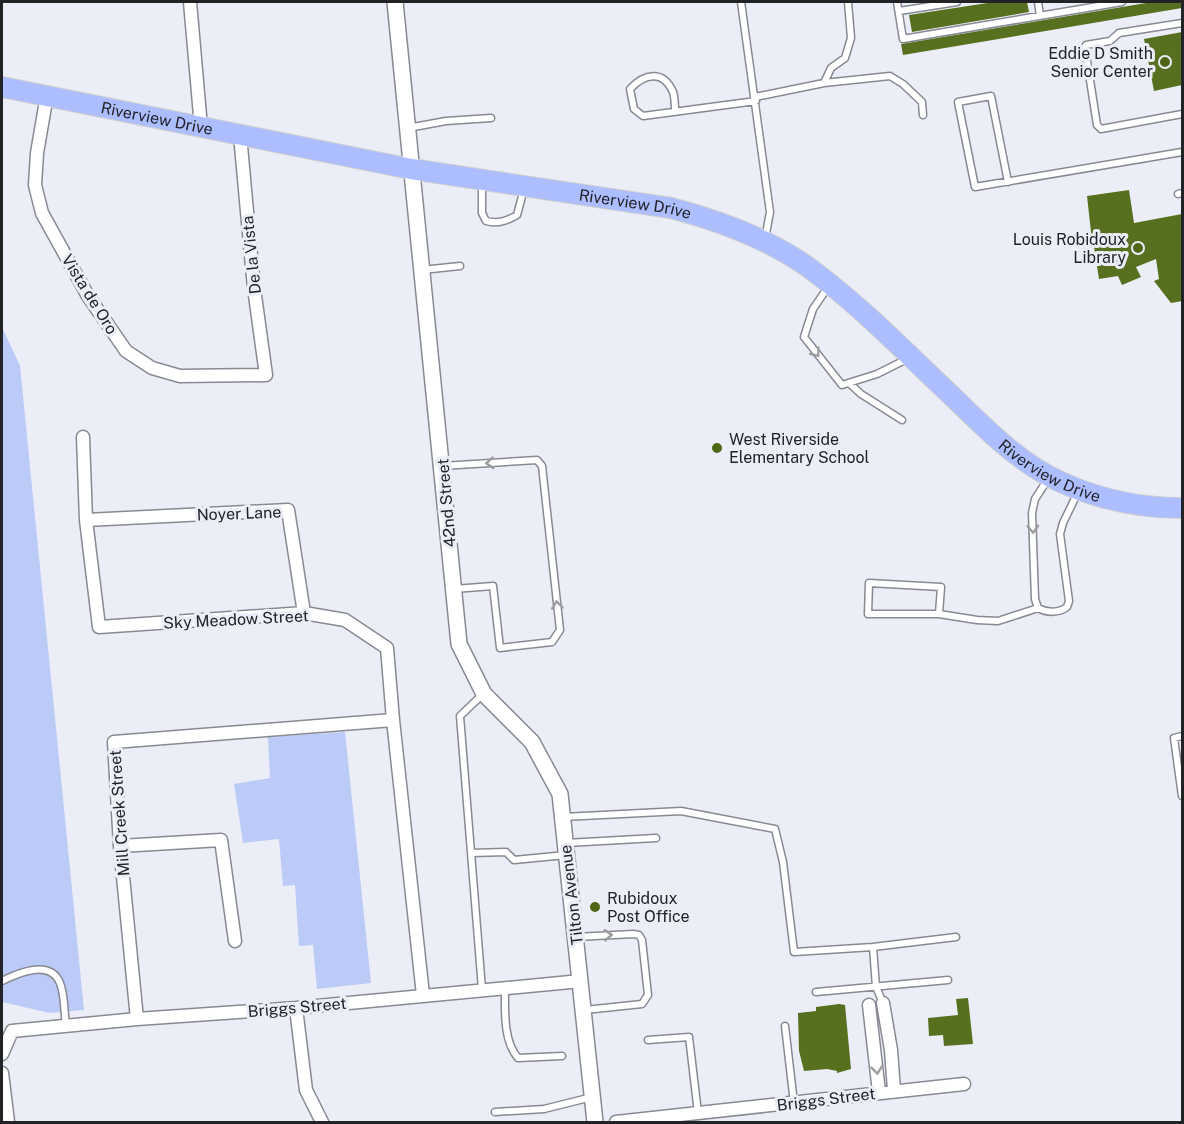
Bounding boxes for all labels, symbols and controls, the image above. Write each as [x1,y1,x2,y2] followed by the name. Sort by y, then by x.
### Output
[1048,44,1153,81] place label: Eddie D Smith Senior Center
[1158,55,1172,69] marker: Eddie D Smith Senior Center
[99,98,215,139] street label: Riverview Drive
[578,185,694,223] street label: Riverview Drive
[238,215,265,295] street label: De la Vista
[1013,230,1126,267] place label: Louis Robidoux Library
[1131,241,1145,255] marker: Louis Robidoux Library
[58,251,122,338] street label: Vista de Oro
[809,346,820,357] one-way arrow
[729,430,870,467] place label: West Riverside Elementary School
[995,435,1103,506] street label: Riverview Drive
[710,441,724,455] marker: West Riverside Elementary School
[485,457,494,470] one-way arrow
[433,458,460,548] street label: 42nd Street
[196,503,282,524] street label: Noyer Lane
[1027,525,1040,534] one-way arrow
[551,600,564,609] one-way arrow
[163,606,309,633] street label: Sky Meadow Street
[106,749,133,877] street label: Mill Creek Street
[556,844,587,946] street label: Tilton Avenue
[607,889,690,926] place label: Rubidoux Post Office
[588,900,602,914] marker: Rubidoux Post Office
[603,929,612,942] one-way arrow
[247,994,347,1021] street label: Briggs Street
[870,1065,883,1074] one-way arrow
[776,1084,876,1115] street label: Briggs Street

